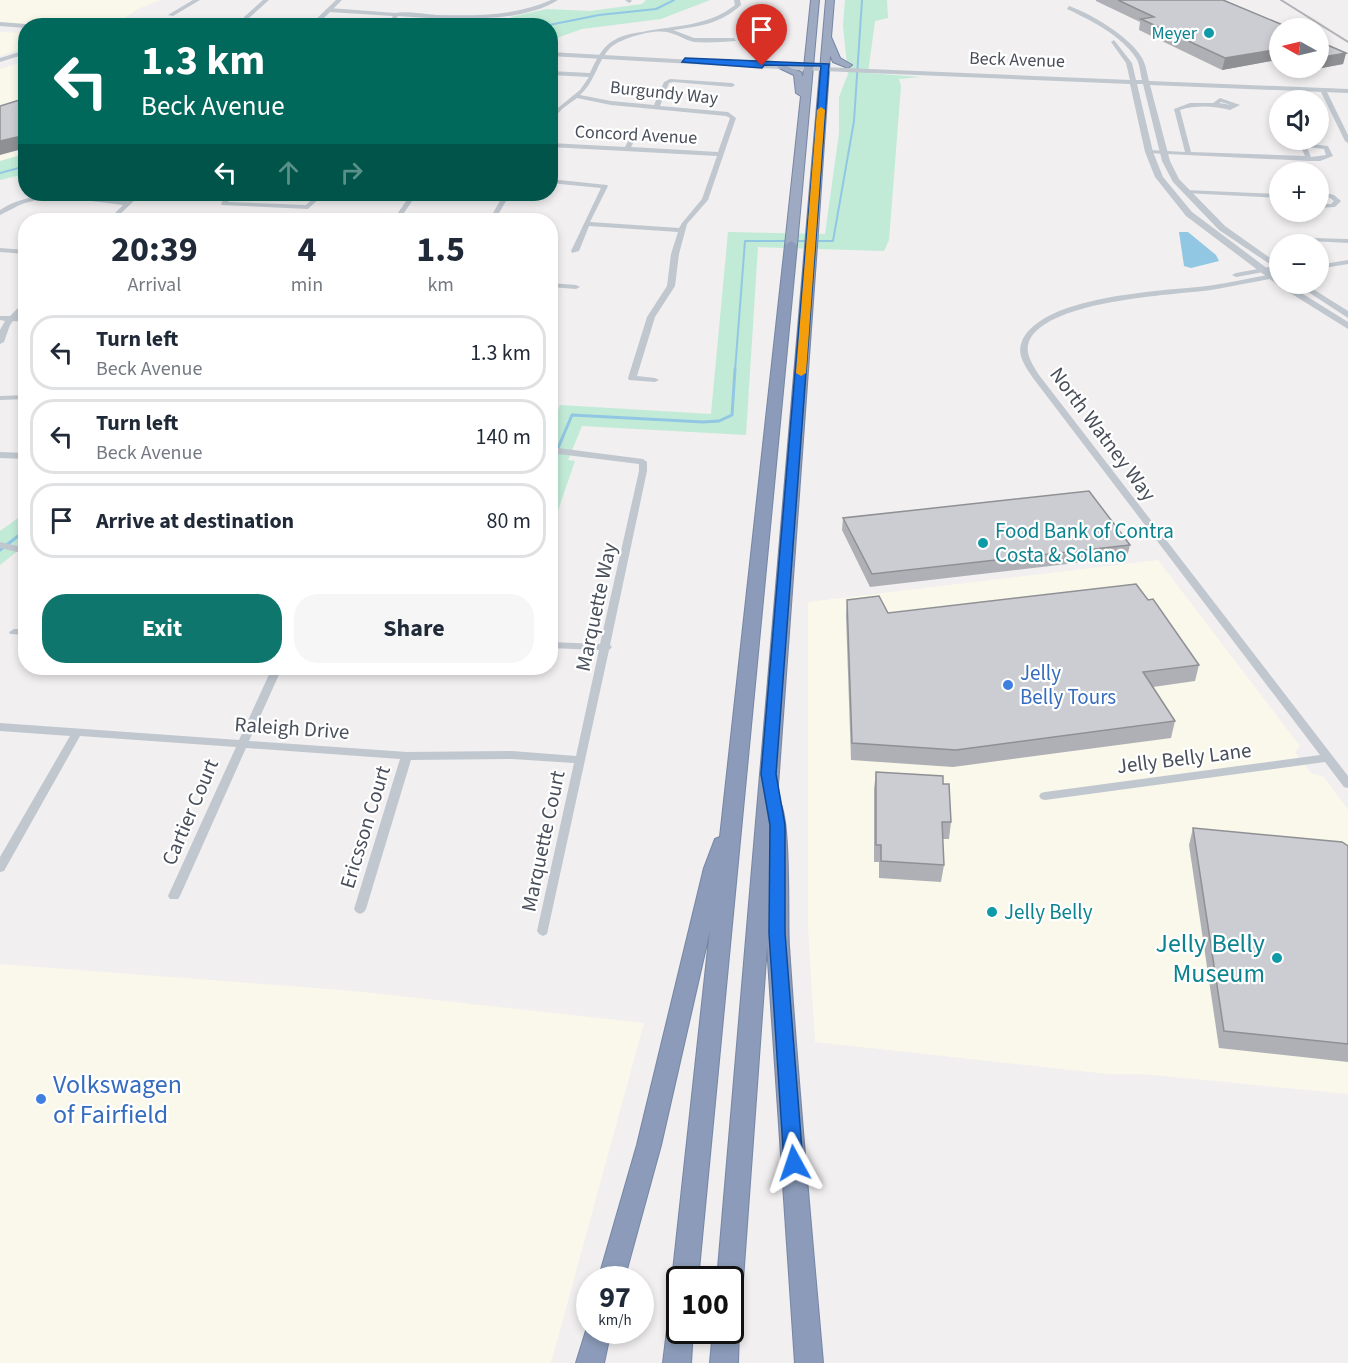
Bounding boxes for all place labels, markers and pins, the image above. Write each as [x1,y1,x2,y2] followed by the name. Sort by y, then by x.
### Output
[736,4,787,66] pin
[1151,21,1198,46] place label: Meyer
[1202,26,1216,40] marker: Meyer
[995,516,1174,570] place label: Food Bank of Contra Costa & Solano
[976,536,990,550] marker: Food Bank of Contra Costa & Solano
[1020,658,1116,712] place label: Jelly Belly Tours
[1001,678,1015,692] marker: Jelly Belly Tours
[1004,897,1093,927] place label: Jelly Belly
[985,905,999,919] marker: Jelly Belly
[1155,925,1265,992] place label: Jelly Belly Museum
[1270,951,1284,965] marker: Jelly Belly Museum
[53,1066,182,1133] place label: Volkswagen of Fairfield
[34,1092,48,1106] marker: Volkswagen of Fairfield

